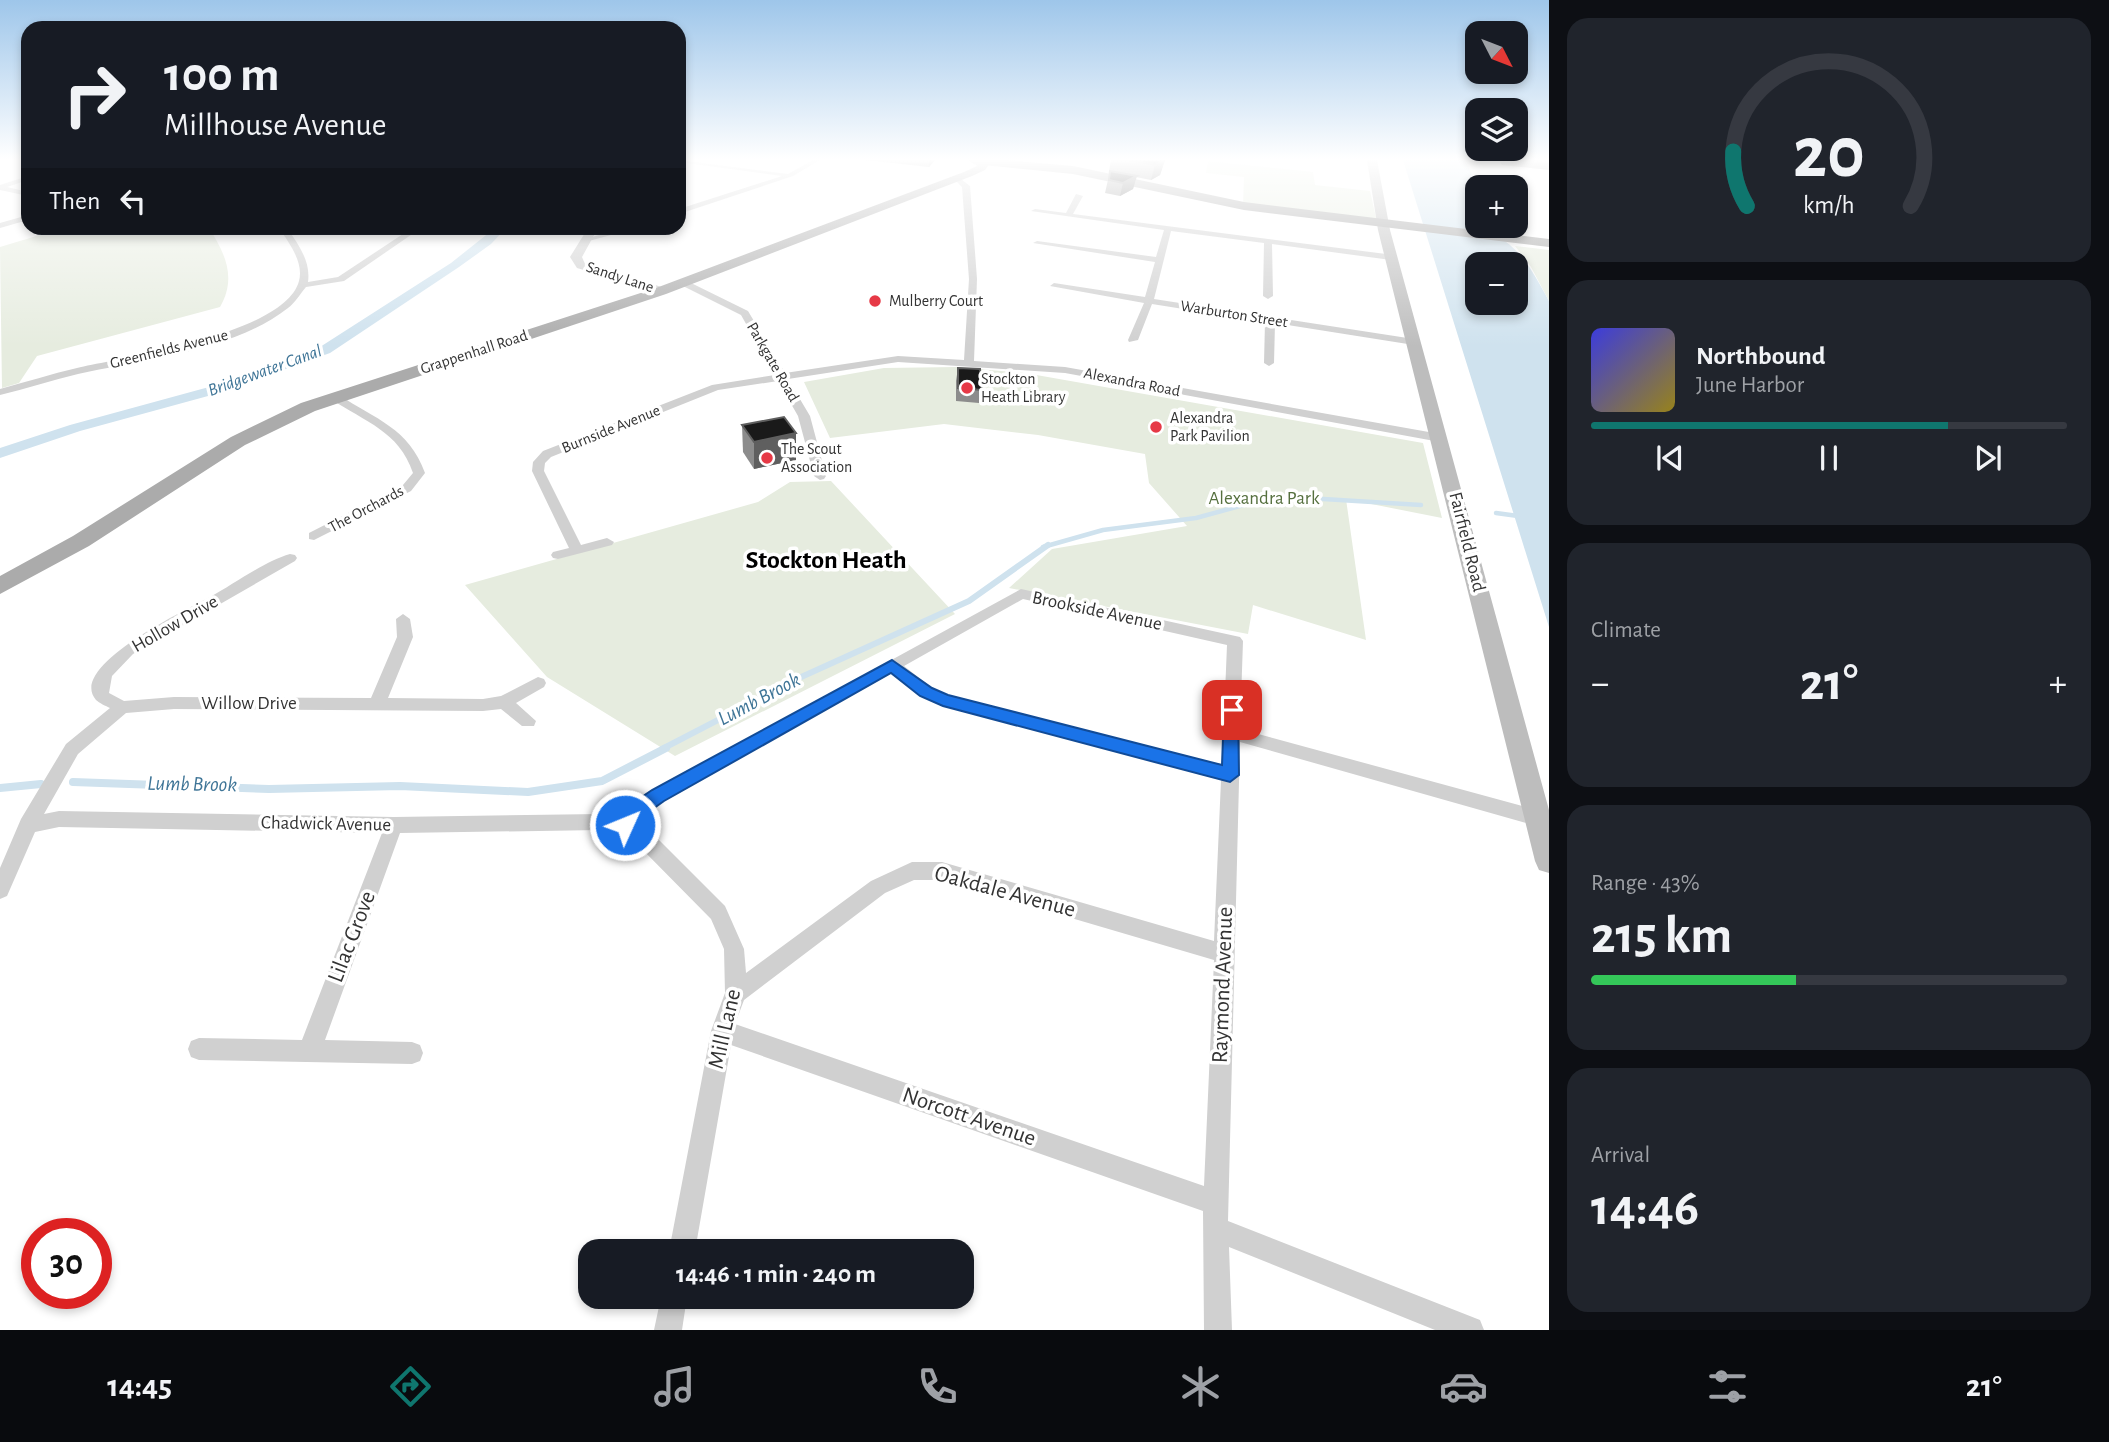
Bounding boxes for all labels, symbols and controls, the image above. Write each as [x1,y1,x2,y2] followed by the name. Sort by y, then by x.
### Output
[1465,21,1528,84] north arrow
[1465,21,1528,315] map controls
[49,49,140,140] icon: right
[164,51,280,100] text: 100 m
[1465,98,1528,161] button: layers
[164,109,387,141] text: Millhouse Avenue
[1793,119,1865,192] text: 20
[1465,175,1528,238] button: +
[114,182,152,220] icon: left
[49,188,100,214] text: Then
[1803,193,1855,218] text: km/h
[1465,252,1528,315] button: −
[584,259,656,296] street label: Sandy Lane
[867,293,883,309] marker: Mulberry Court
[889,293,983,310] place label: Mulberry Court
[1179,298,1289,330] street label: Warburton Street
[744,319,802,405] street label: Parkgate Road
[108,327,230,371] street label: Greenfields Avenue
[418,327,530,377] street label: Grappenhall Road
[206,342,324,400] water label: Bridgewater Canal
[1696,343,1825,369] text: Northbound
[1082,365,1182,399] street label: Alexandra Road
[981,371,1066,406] place label: Stockton Heath Library
[1696,374,1804,397] text: June Harbor
[959,380,975,396] marker: Stockton Heath Library
[559,402,663,456] street label: Burnside Avenue
[1170,410,1250,444] place label: Alexandra Park Pavilion
[1148,419,1164,435] marker: Alexandra Park Pavilion
[1651,439,1689,477] icon: previous
[1810,439,1848,477] icon: pause
[1969,439,2007,477] icon: next
[781,441,852,475] place label: The Scout Association
[759,450,775,466] marker: The Scout Association
[326,483,406,535] street label: The Orchards
[1208,489,1320,508] park label: Alexandra Park
[1445,490,1489,594] street label: Fairfield Road
[745,547,907,573] district label: Stockton Heath
[1030,588,1164,634] street label: Brookside Avenue
[129,592,221,656] street label: Hollow Drive
[1591,619,1661,642] text: Climate
[1800,657,1858,709] text: 21°
[1591,665,1609,703] text: −
[2049,665,2067,703] text: +
[714,668,804,729] water label: Lumb Brook
[1202,680,1262,740] pin
[1213,691,1251,729] icon: arrive
[201,694,297,713] street label: Willow Drive
[147,773,237,795] water label: Lumb Brook
[588,788,662,862] position arrow
[261,813,391,835] street label: Chadwick Avenue
[932,862,1078,922] street label: Oakdale Avenue
[1591,872,1700,895] text: Range · 43%
[324,888,380,986] street label: Lilac Grove
[1209,906,1237,1064] street label: Raymond Avenue
[1591,910,1732,962] text: 215 km
[705,987,745,1071] street label: Mill Lane
[899,1083,1039,1151] street label: Norcott Avenue
[1591,1144,1650,1167] text: Arrival
[1591,1182,1699,1234] text: 14:46
[21,1218,112,1309] speed limit sign: 30
[676,1261,876,1287] text: 14:46 · 1 min · 240 m
[386,1362,435,1411] icon: directions
[650,1362,699,1411] icon: music
[913,1362,962,1411] icon: phone
[1176,1362,1225,1411] icon: climate
[1439,1362,1488,1411] icon: car
[1703,1362,1752,1411] icon: filters
[107,1370,172,1402] text: 14:45
[1966,1370,2002,1402] text: 21°

